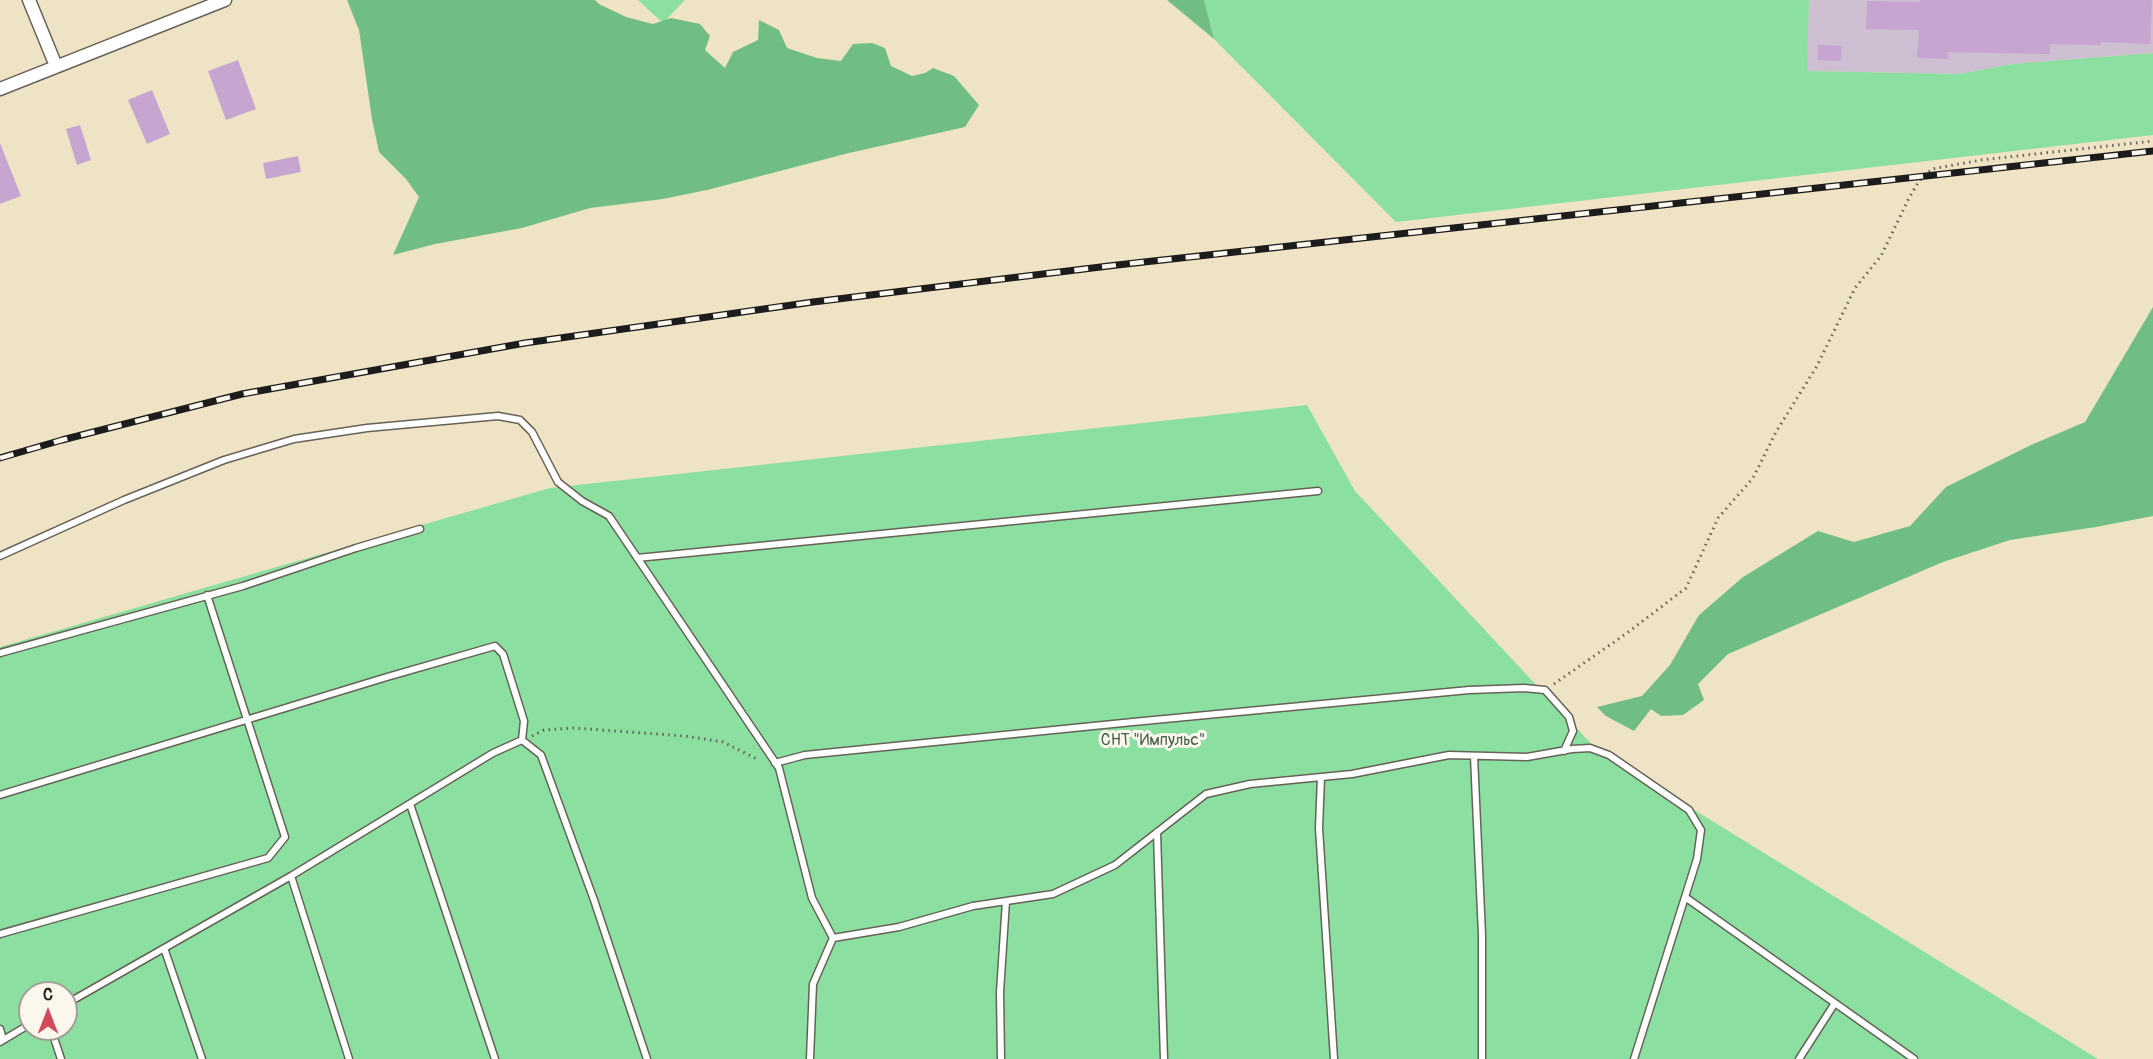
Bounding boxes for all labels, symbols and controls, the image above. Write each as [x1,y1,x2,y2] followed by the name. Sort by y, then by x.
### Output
[1101,731,1205,751] park label: СНТ "Импульс"
[18,981,78,1041] north arrow
[43,985,53,1005] text: С

